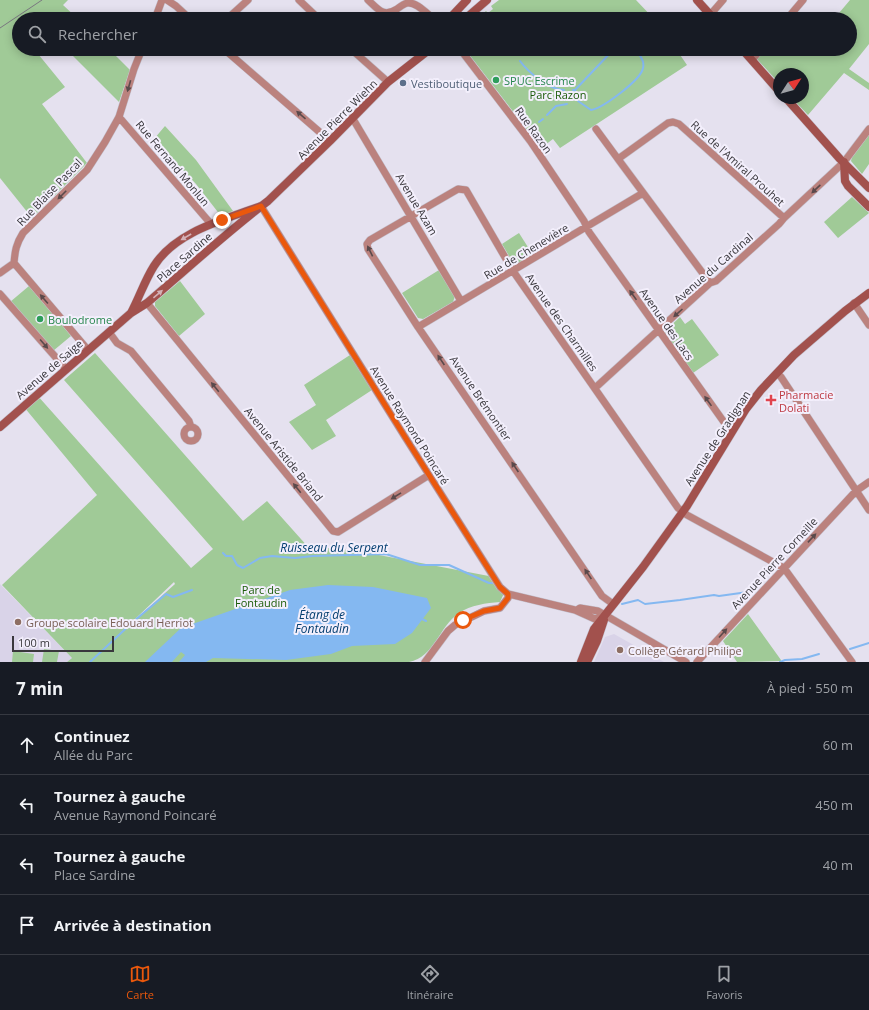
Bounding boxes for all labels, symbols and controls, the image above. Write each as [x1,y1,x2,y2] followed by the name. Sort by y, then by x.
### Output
[12,12,857,56] search box
[26,23,48,45] icon: search
[58,24,138,44] text: Rechercher
[773,68,809,104] north arrow
[504,73,575,88] place label: SPUC Escrime
[491,75,501,85] marker: SPUC Escrime
[294,76,380,162] street label: Avenue Pierre Wiehn
[411,76,482,91] place label: Vestiboutique
[398,78,408,88] marker: Vestiboutique
[126,80,132,92] one-way arrow
[530,87,586,102] park label: Parc Razon
[512,104,556,156] street label: Rue Razon
[296,111,307,120] one-way arrow
[133,117,213,209] street label: Rue Fernand Monlun
[688,117,788,209] street label: Rue de l'Amiral Prouhet
[13,155,85,229] street label: Rue Blaise Pascal
[393,170,441,238] street label: Avenue Azam
[811,184,820,193] one-way arrow
[57,190,67,200] one-way arrow
[213,211,231,229] route end
[481,220,571,282] street label: Rue de Chenevière
[153,229,215,285] street label: Place Sardine
[670,229,756,307] street label: Avenue du Cardinal
[180,233,192,240] one-way arrow
[367,245,373,257] one-way arrow
[522,270,602,374] street label: Avenue des Charmilles
[637,285,697,363] street label: Avenue des Lacs
[153,289,163,298] one-way arrow
[629,289,637,300] one-way arrow
[40,294,49,304] one-way arrow
[673,308,682,317] one-way arrow
[48,312,112,327] place label: Boulodrome
[35,314,45,324] marker: Boulodrome
[12,336,86,402] street label: Avenue de Saige
[39,340,48,349] one-way arrow
[447,352,515,444] street label: Avenue Brémontier
[437,355,445,365] one-way arrow
[367,363,453,487] street label: Avenue Raymond Poincaré
[211,381,220,392] one-way arrow
[779,387,834,415] place label: Pharmacie Dolati
[681,388,753,488] street label: Avenue de Gradignan
[704,395,712,406] one-way arrow
[766,395,776,405] marker: Pharmacie Dolati
[241,404,327,504] street label: Avenue Aristide Briand
[511,462,519,473] one-way arrow
[293,482,302,493] one-way arrow
[391,492,401,500] one-way arrow
[728,514,820,612] street label: Avenue Pierre Corneille
[807,533,816,543] one-way arrow
[280,539,389,556] water label: Ruisseau du Serpent
[584,569,592,580] one-way arrow
[235,582,287,610] park label: Parc de Fontaudin
[295,606,349,637] water label: Étang de Fontaudin
[454,611,472,629] route start
[26,615,193,630] place label: Groupe scolaire Edouard Herriot
[13,617,23,627] marker: Groupe scolaire Edouard Herriot
[719,628,728,638] one-way arrow
[12,634,114,653] scale bar
[18,635,50,650] text: 100 m
[628,643,742,658] place label: Collège Gérard Philipe
[615,645,625,655] marker: Collège Gérard Philipe
[16,677,63,700] text: 7 min
[767,679,853,697] text: À pied · 550 m
[54,726,130,746] text: Continuez
[16,734,38,756] icon: ahead
[823,736,853,754] text: 60 m
[54,746,133,764] text: Allée du Parc
[54,786,185,806] text: Tournez à gauche
[16,794,38,816] icon: left
[815,796,853,814] text: 450 m
[54,806,217,824] text: Avenue Raymond Poincaré
[54,846,185,866] text: Tournez à gauche
[16,854,38,876] icon: left
[823,856,853,874] text: 40 m
[54,866,135,884] text: Place Sardine
[16,914,38,936] icon: arrive
[54,915,212,935] text: Arrivée à destination
[126,963,154,1002] tab: Carte
[407,963,453,1002] tab: Itinéraire
[706,963,743,1002] tab: Favoris

